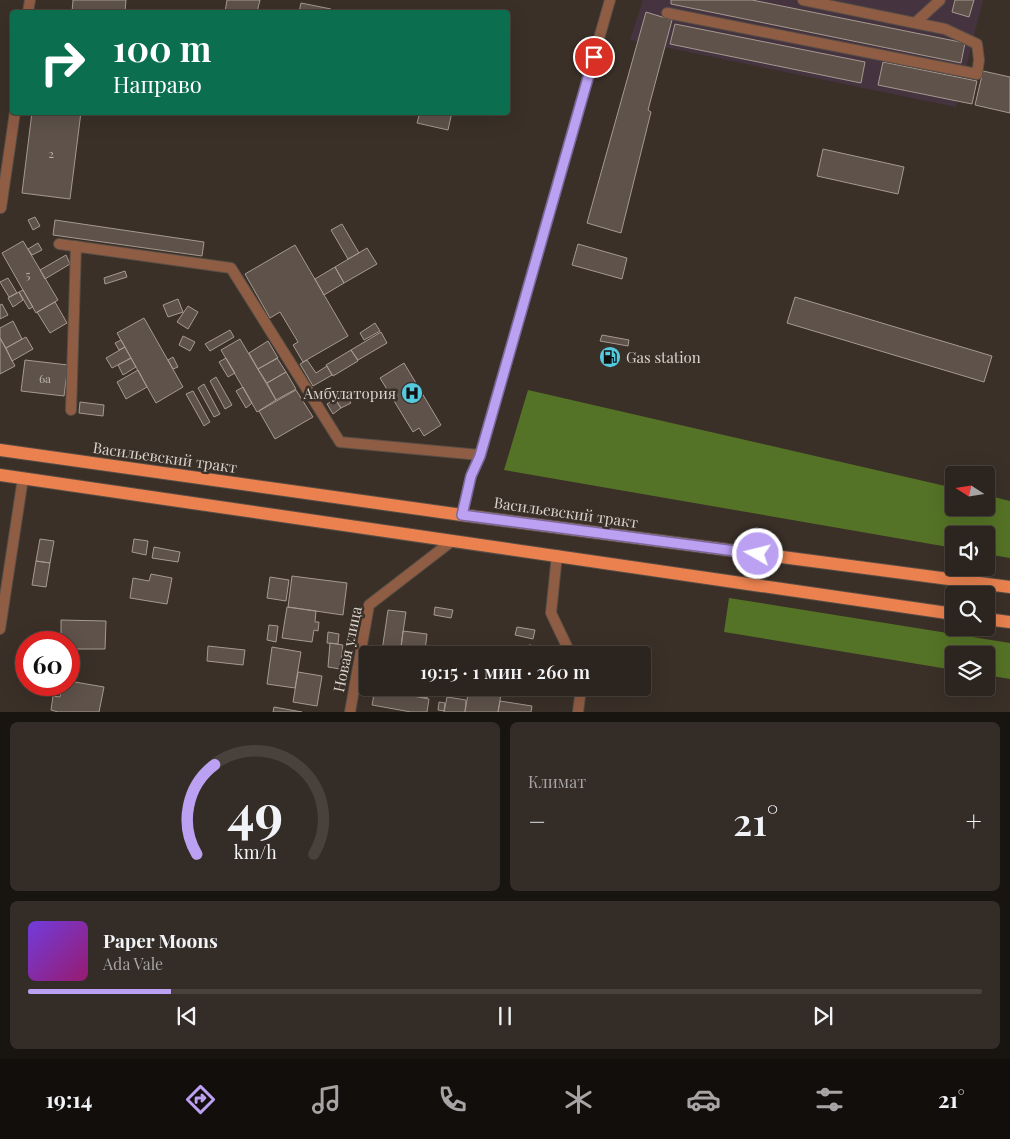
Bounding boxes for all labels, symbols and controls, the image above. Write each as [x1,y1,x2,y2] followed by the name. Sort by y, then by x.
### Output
[113,24,211,71] text: 100 m
[30,30,95,95] icon: right
[573,36,615,78] pin
[580,43,608,71] icon: arrive
[113,69,202,99] text: Направо
[48,145,54,161] house number: 2
[26,266,31,282] house number: 5
[598,345,622,369] fuel station icon: Gas station
[626,347,701,367] place label: Gas station
[39,370,51,386] house number: 6а
[400,381,424,405] hospital icon: Амбулатория
[302,383,396,403] place label: Амбулатория
[92,437,238,477] street label: Васильевский тракт
[945,466,995,516] north arrow
[945,466,995,696] map controls
[493,492,639,532] street label: Васильевский тракт
[945,526,995,576] button: sound
[731,527,783,579] position arrow
[945,586,995,636] button: search
[328,604,366,694] street label: Новая улица
[15,631,80,696] speed limit sign: 60
[945,646,995,696] button: layers
[420,658,590,684] text: 19:15 · 1 мин · 260 m
[528,771,586,792] text: Климат
[227,777,283,846] text: 49
[733,795,779,846] text: 21°
[528,802,546,839] text: −
[966,802,982,839] text: +
[234,840,277,863] text: km/h
[103,927,218,953] text: Paper Moons
[103,953,163,974] text: Ada Vale
[173,1002,201,1030] icon: previous
[491,1002,519,1030] icon: pause
[809,1002,837,1030] icon: next
[183,1082,218,1117] icon: directions
[309,1082,344,1117] icon: music
[435,1082,470,1117] icon: phone
[561,1082,596,1117] icon: climate
[686,1082,721,1117] icon: car
[812,1082,847,1117] icon: filters
[45,1084,92,1114] text: 19:14
[938,1084,965,1114] text: 21°

